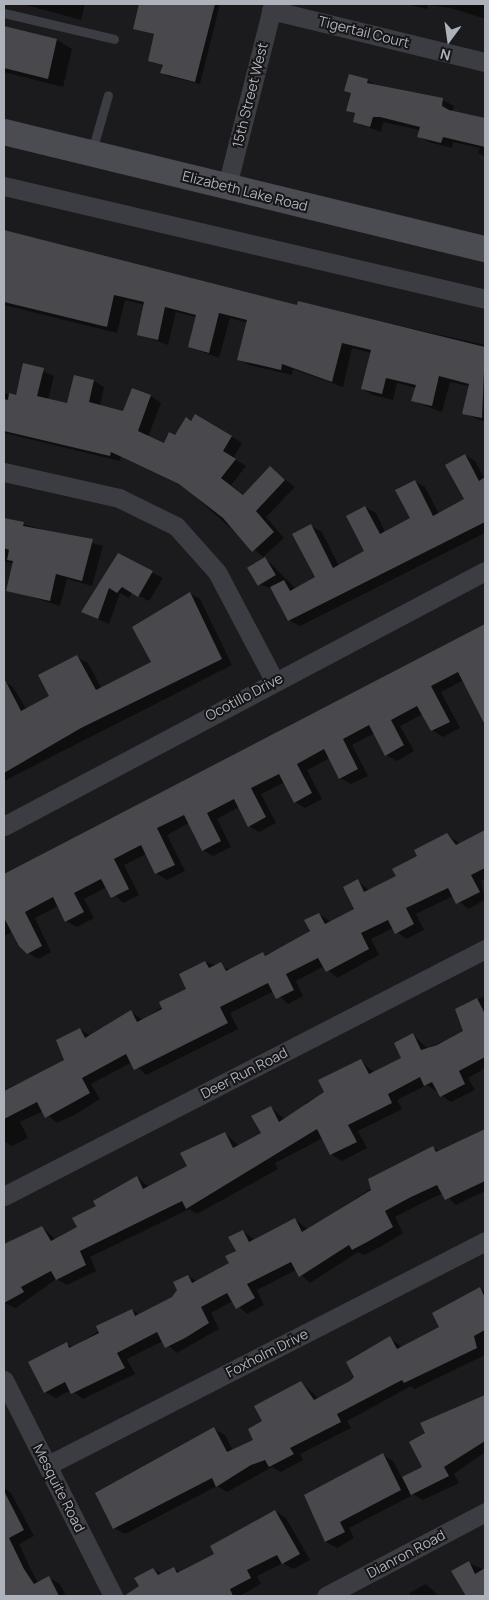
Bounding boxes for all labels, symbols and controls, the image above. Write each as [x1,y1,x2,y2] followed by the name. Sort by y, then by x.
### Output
[317,13,411,51] street label: Tigertail Court
[424,15,474,65] north arrow
[229,41,271,149] street label: 15th Street West
[438,45,452,65] text: N
[181,167,309,215] street label: Elizabeth Lake Road
[202,670,286,724] street label: Ocotillo Drive
[198,1044,290,1102] street label: Deer Run Road
[223,1325,311,1381] street label: Foxholm Drive
[30,1441,88,1535] street label: Mesquite Road
[364,1526,448,1582] street label: Dianron Road

